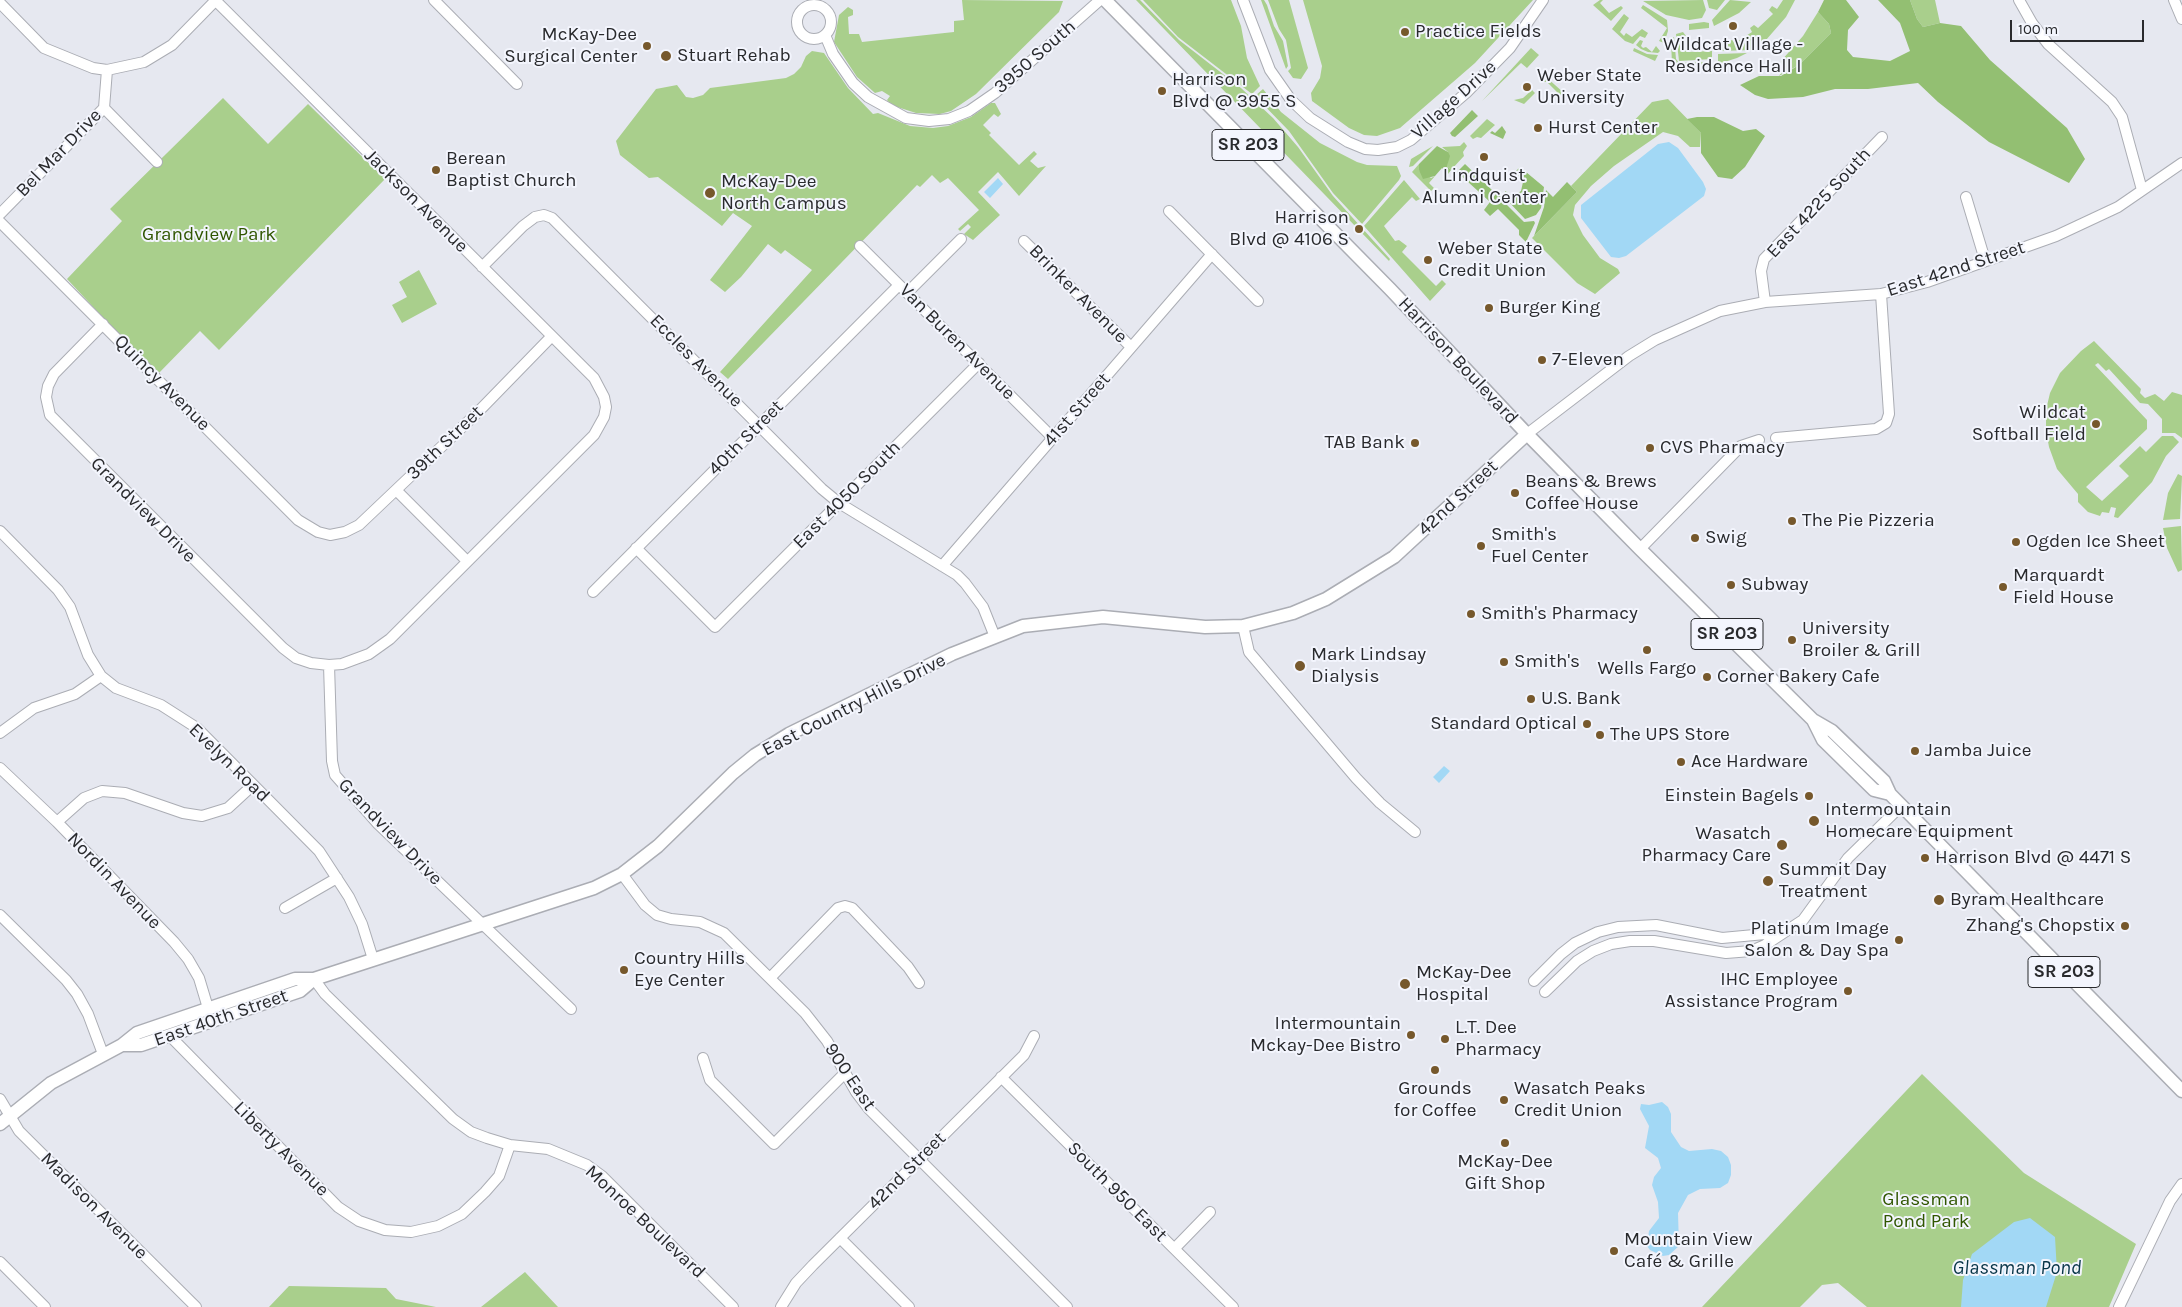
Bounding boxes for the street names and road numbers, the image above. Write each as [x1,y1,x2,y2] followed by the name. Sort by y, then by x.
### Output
[990,15,1080,99] street label: 3950 South
[1407,56,1501,144] street label: Village Drive
[11,104,107,202] street label: Bel Mar Drive
[1212,130,1284,160] road number: SR 203
[1762,143,1876,263] street label: East 4225 South
[359,144,473,258] street label: Jackson Avenue
[1884,236,2028,302] street label: East 42nd Street
[1024,240,1132,348] street label: Brinker Avenue
[894,279,1020,405] street label: Van Buren Avenue
[1393,293,1523,429] street label: Harrison Boulevard
[645,310,747,412] street label: Eccles Avenue
[109,330,215,436] street label: Quincy Avenue
[1039,368,1115,452] street label: 41st Street
[704,396,788,480] street label: 40th Street
[402,401,488,485] street label: 39th Street
[788,436,906,554] street label: East 4050 South
[85,452,201,568] street label: Grandview Drive
[1413,455,1503,541] street label: 42nd Street
[1691,618,1763,650] road number: SR 203
[758,649,950,761] street label: East Country Hills Drive
[184,719,274,807] street label: Evelyn Road
[333,774,447,890] street label: Grandview Drive
[62,828,166,934] street label: Nordin Avenue
[2028,956,2100,988] road number: SR 203
[151,984,291,1052] street label: East 40th Street
[819,1039,881,1115] street label: 900 East
[229,1097,333,1201] street label: Liberty Avenue
[863,1127,951,1215] street label: 42nd Street
[1062,1137,1172,1247] street label: South 950 East
[36,1148,152,1264] street label: Madison Avenue
[580,1160,710,1284] street label: Monroe Boulevard

